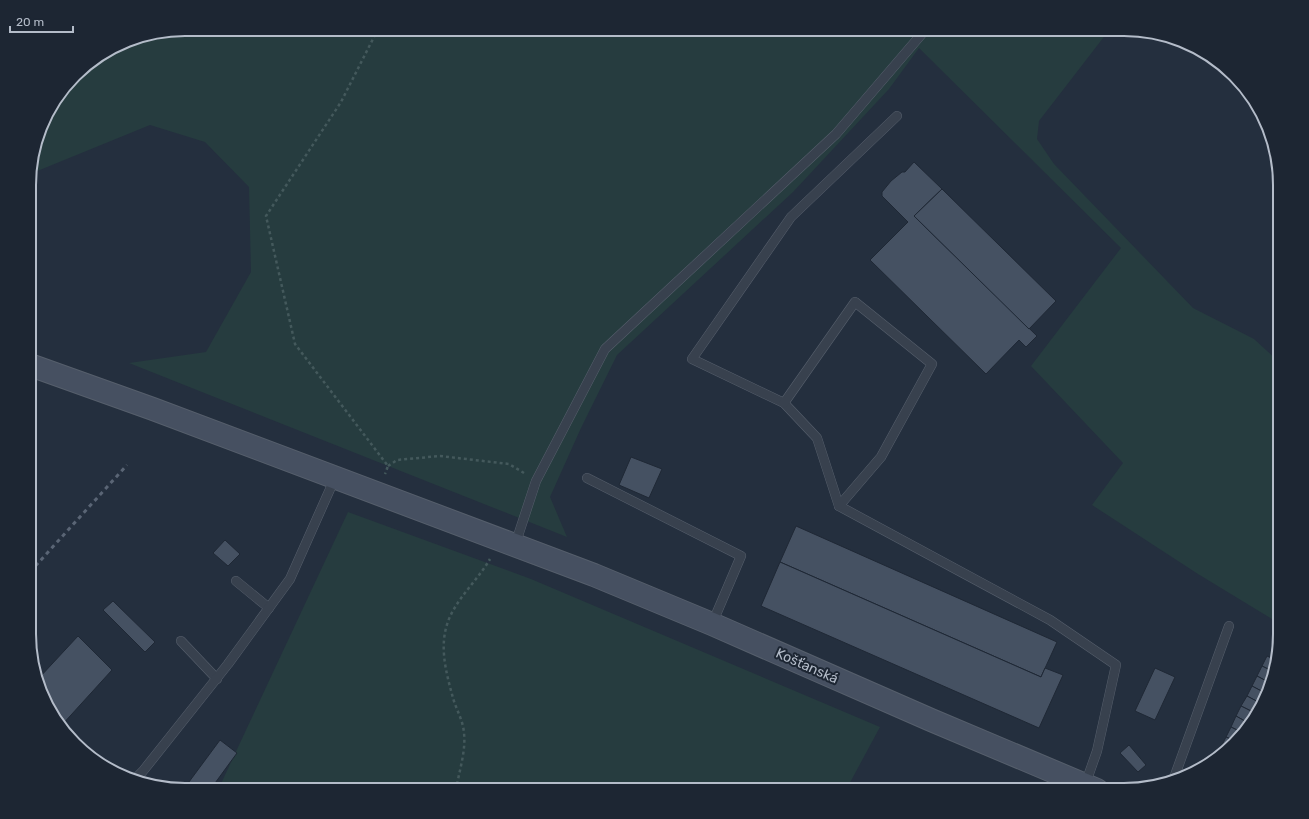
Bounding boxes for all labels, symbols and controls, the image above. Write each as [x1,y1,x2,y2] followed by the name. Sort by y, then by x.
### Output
[10,8,73,34] scale bar
[16,15,44,29] text: 20 m
[773,645,841,687] street label: Košťanská

